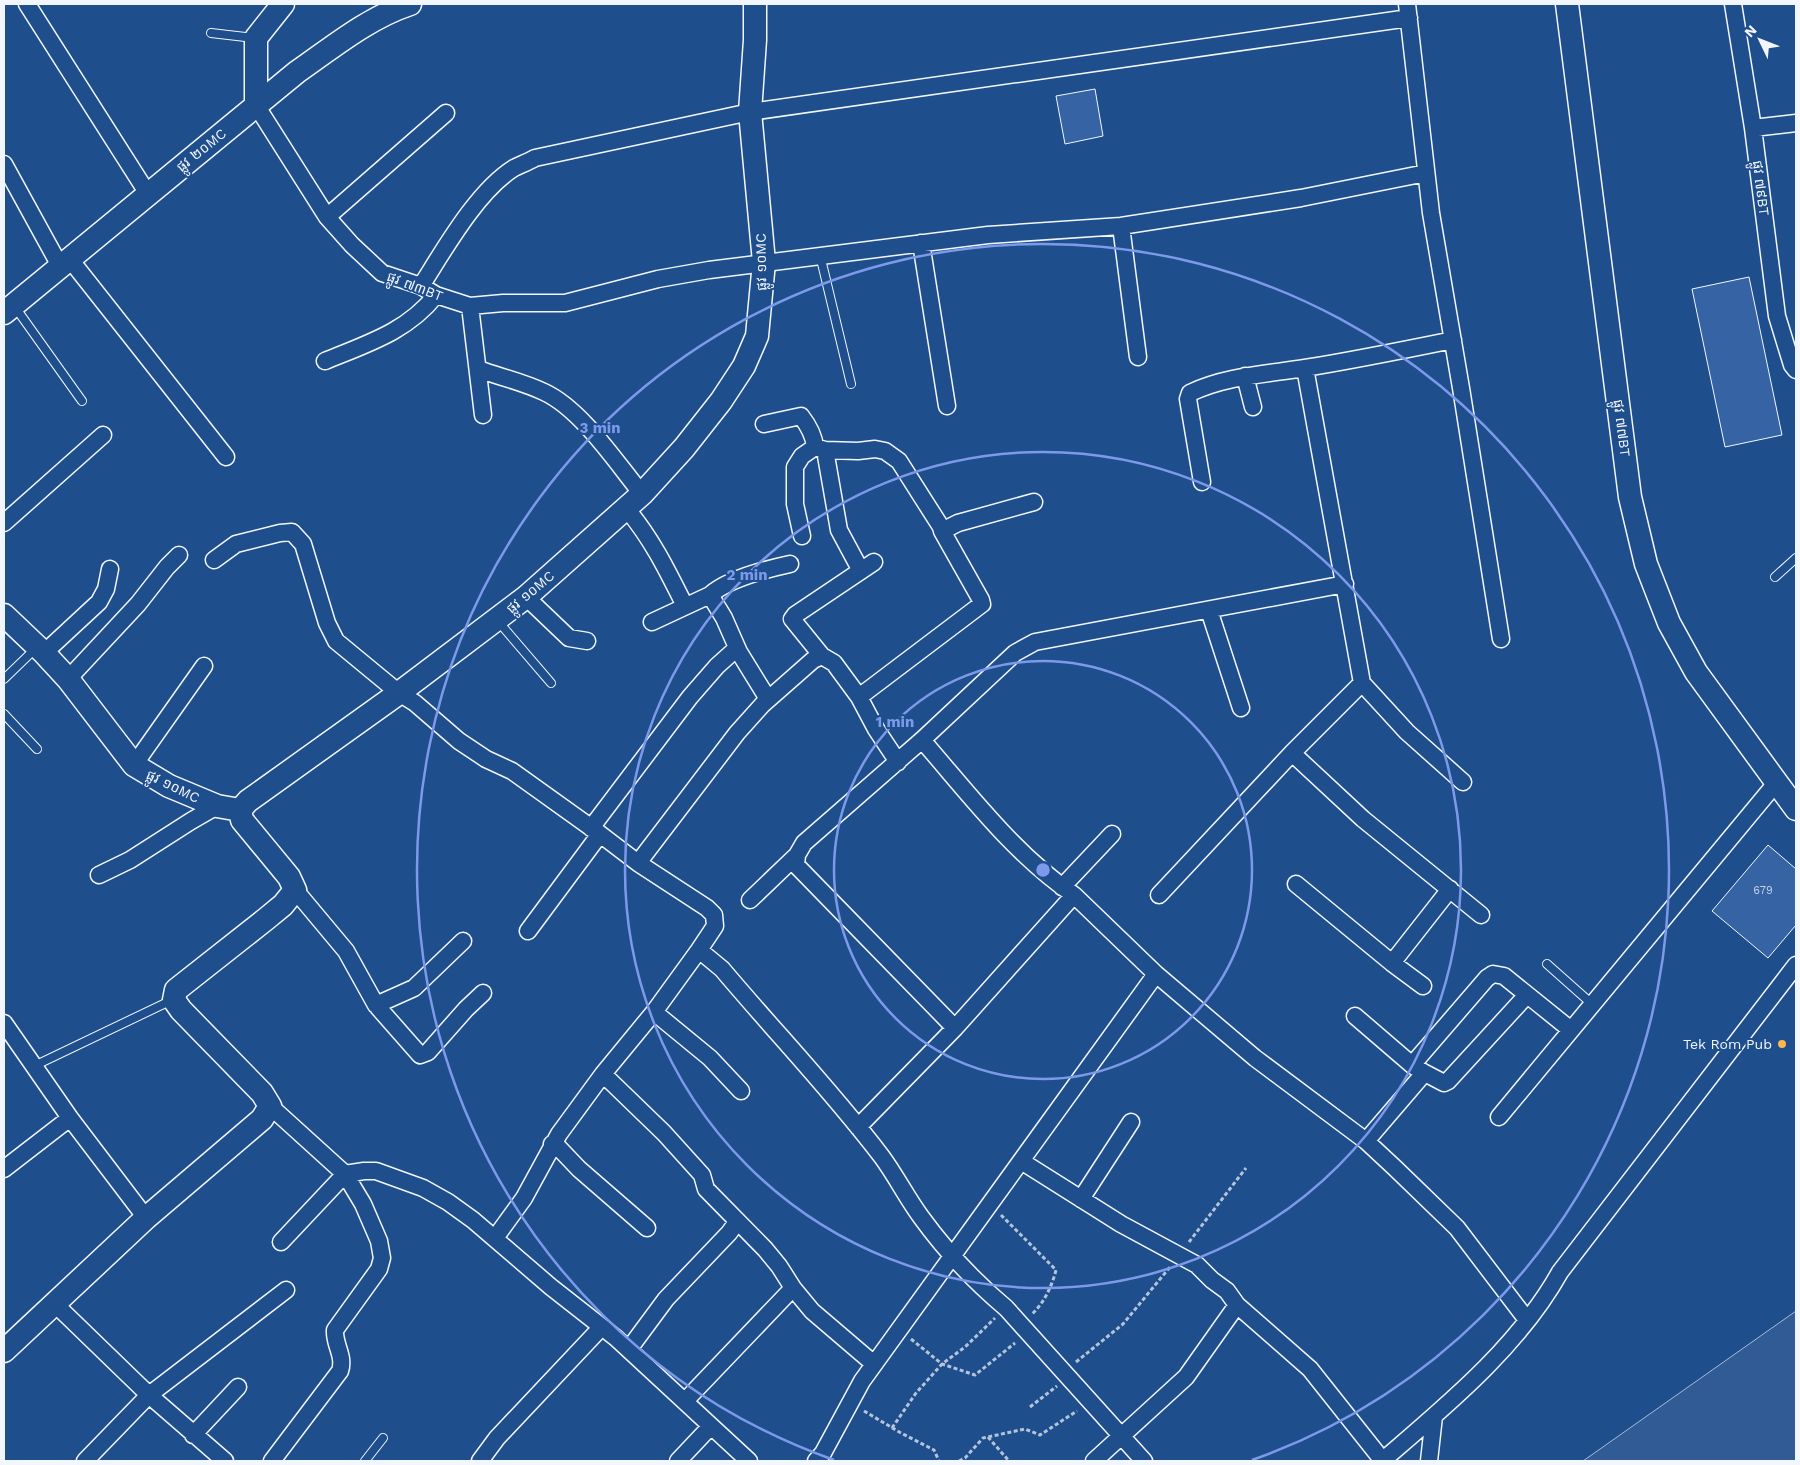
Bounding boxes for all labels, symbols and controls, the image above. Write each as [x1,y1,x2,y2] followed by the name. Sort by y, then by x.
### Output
[1735,15,1785,65] north arrow
[1741,22,1760,40] text: N
[173,125,232,178] street label: ផ្លូវ ២០MC
[1746,159,1772,218] street label: ផ្លូវ ៧៩BT
[752,233,774,291] street label: ផ្លូវ ១០MC
[383,268,446,308] street label: ផ្លូវ ៧៣BT
[1606,398,1634,459] street label: ផ្លូវ ៧៧BT
[580,419,620,437] text: 3 min
[726,566,768,584] text: 2 min
[503,567,560,620] street label: ផ្លូវ ១០MC
[876,713,914,731] text: 1 min
[142,766,202,810] street label: ផ្លូវ ១០MC
[1034,861,1052,879] centre of rings
[1753,884,1773,897] house number: 679
[1683,1036,1772,1052] place label: Tek Rom Pub
[1776,1038,1788,1050] marker: Tek Rom Pub

